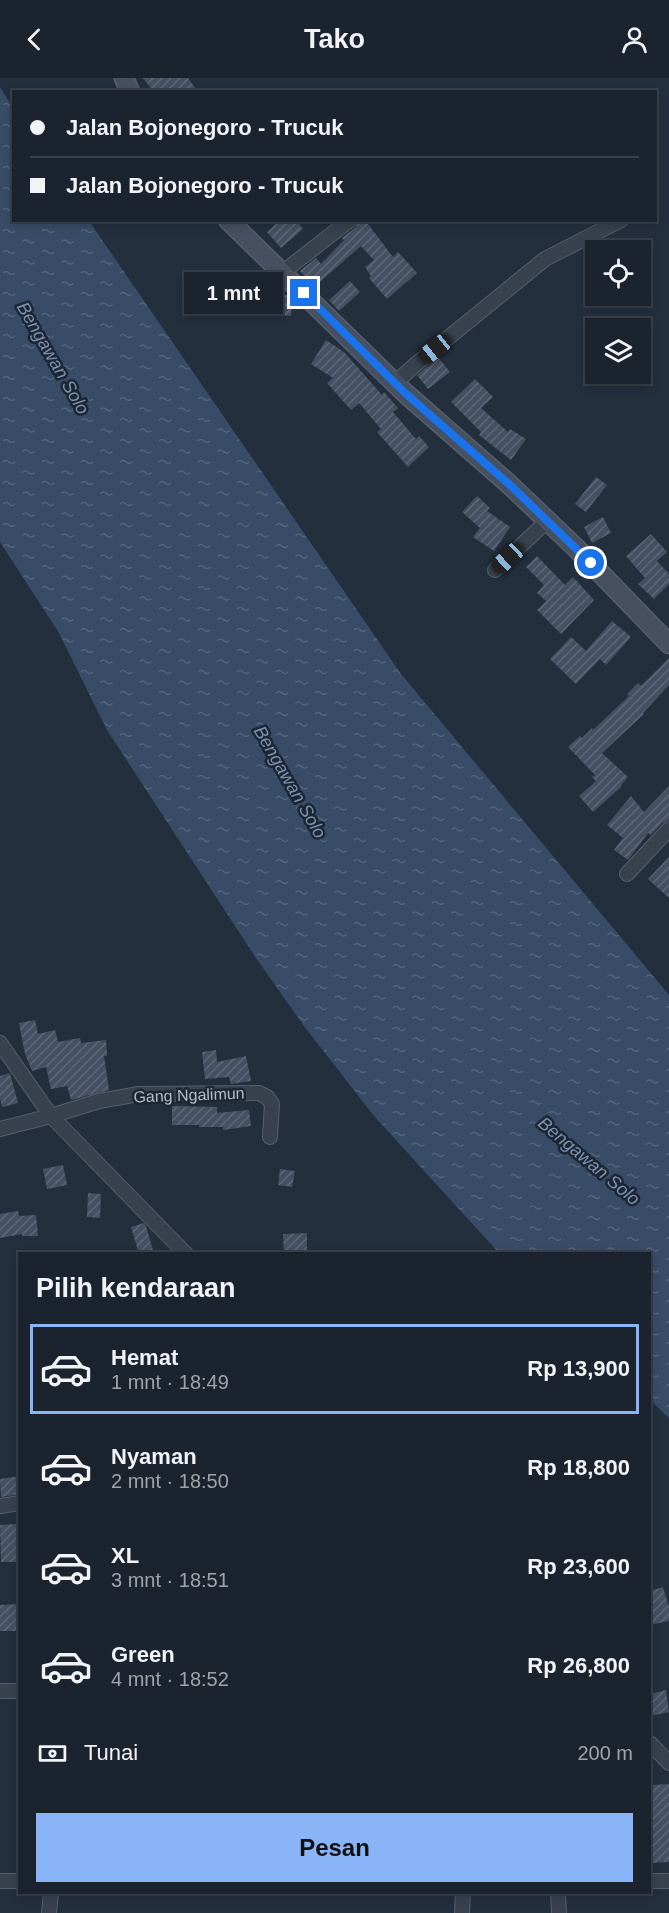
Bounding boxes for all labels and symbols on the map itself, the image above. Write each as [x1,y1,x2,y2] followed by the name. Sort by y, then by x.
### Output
[184,272,283,314] callout: 1 mnt
[290,279,317,306] route end
[13,298,93,418] water label: Bengawan Solo
[415,331,455,367] car
[489,539,527,577] car
[577,549,604,576] route start
[250,722,330,842] water label: Bengawan Solo
[133,1085,245,1105] street label: Gang Ngalimun
[534,1113,644,1209] water label: Bengawan Solo

